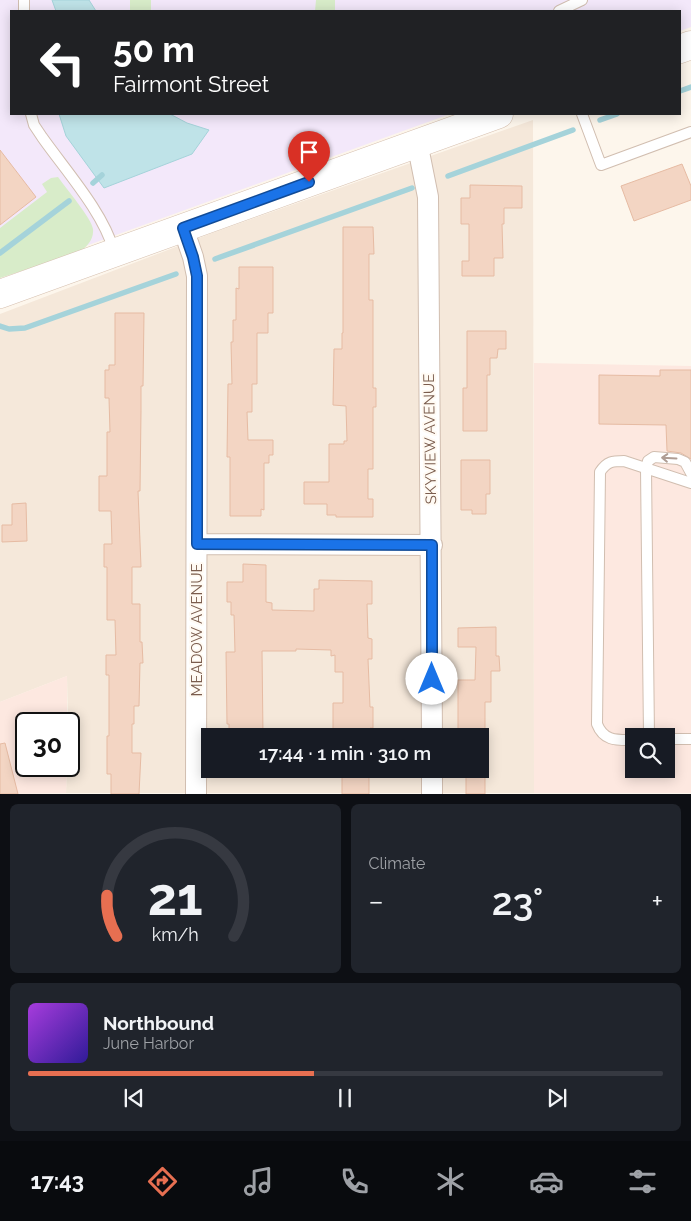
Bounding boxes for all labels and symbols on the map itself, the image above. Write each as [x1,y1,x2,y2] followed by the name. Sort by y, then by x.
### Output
[288,131,330,182] pin
[420,374,440,504] street label: SKYVIEW AVENUE
[661,454,677,463] one-way arrow
[188,563,206,697] street label: MEADOW AVENUE
[405,652,457,704] position arrow
[15,712,80,777] speed limit sign: 30

